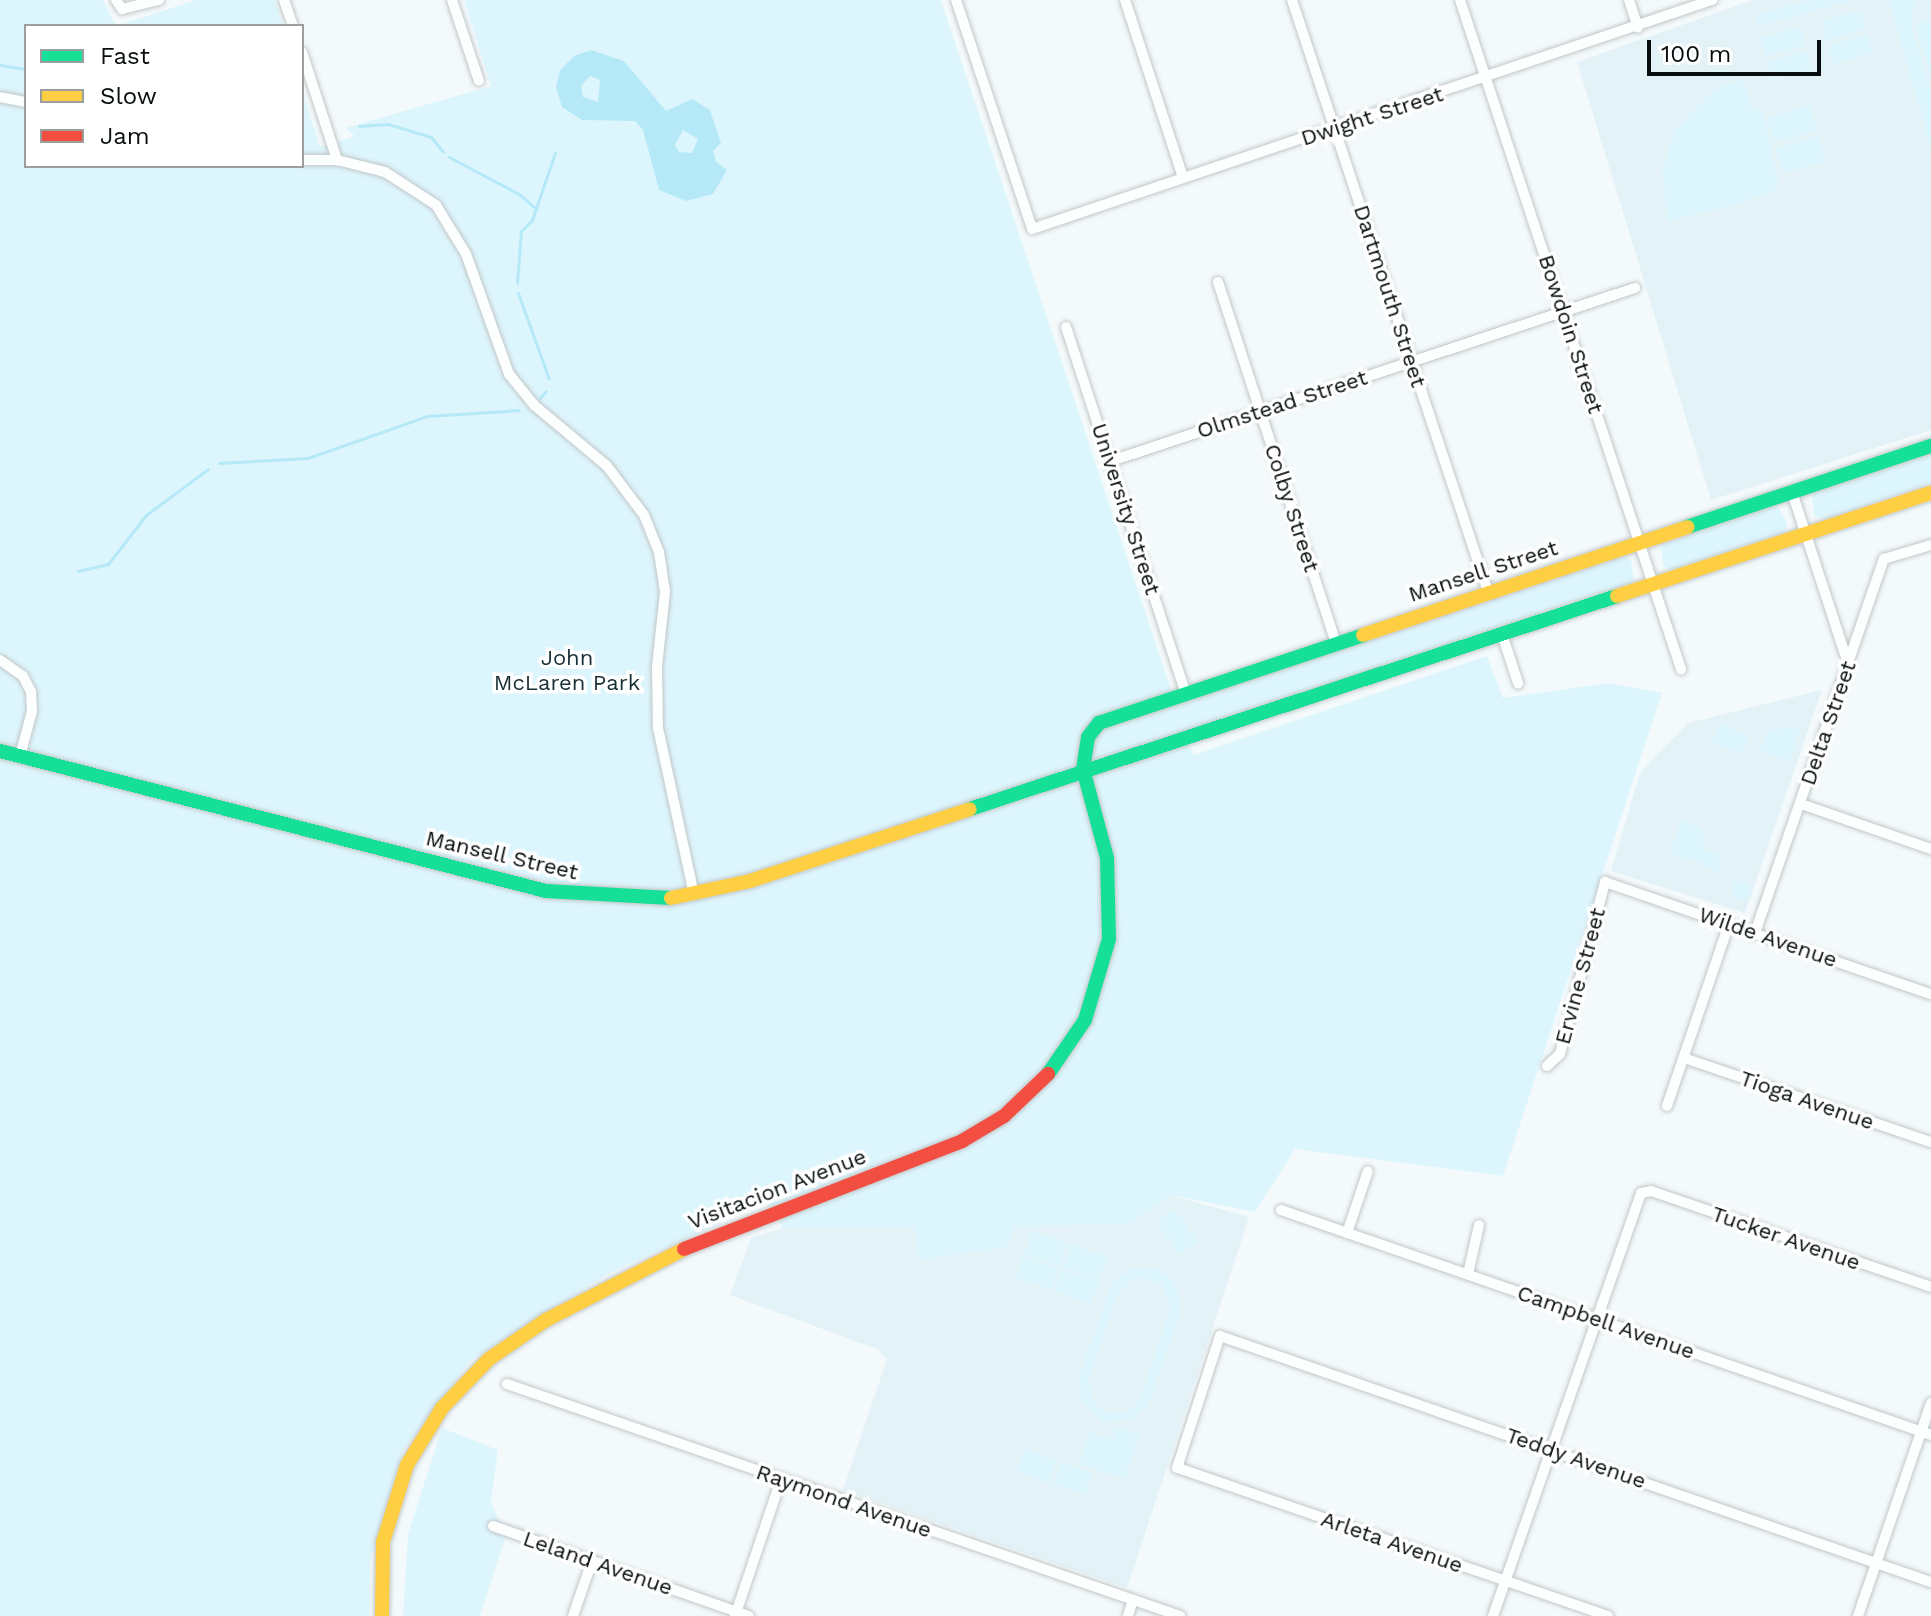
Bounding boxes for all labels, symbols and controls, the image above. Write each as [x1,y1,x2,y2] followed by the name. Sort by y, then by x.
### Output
[24,24,304,168] legend
[1651,24,1825,74] scale bar
[1661,40,1731,68] text: 100 m
[100,42,150,70] text: Fast
[1298,81,1446,151] street label: Dwight Street
[100,82,157,110] text: Slow
[100,122,150,150] text: Jam
[1348,202,1432,390] street label: Dartmouth Street
[1533,251,1609,417] street label: Bowdoin Street
[1193,364,1371,444] street label: Olmstead Street
[1086,420,1166,598] street label: University Street
[1259,440,1325,576] street label: Colby Street
[1405,534,1561,608] street label: Mansell Street
[494,644,640,696] park label: John McLaren Park
[1794,657,1862,789] street label: Delta Street
[423,825,581,885] street label: Mansell Street
[1695,901,1841,973] street label: Wilde Avenue
[1549,905,1611,1047] street label: Ervine Street
[1736,1064,1878,1136] street label: Tioga Avenue
[684,1143,870,1235] street label: Visitacion Avenue
[1708,1200,1864,1276] street label: Tucker Avenue
[1513,1279,1699,1365] street label: Campbell Avenue
[1502,1421,1650,1495] street label: Teddy Avenue
[752,1458,936,1544] street label: Raymond Avenue
[1317,1505,1467,1579] street label: Arleta Avenue
[519,1525,677,1601] street label: Leland Avenue

